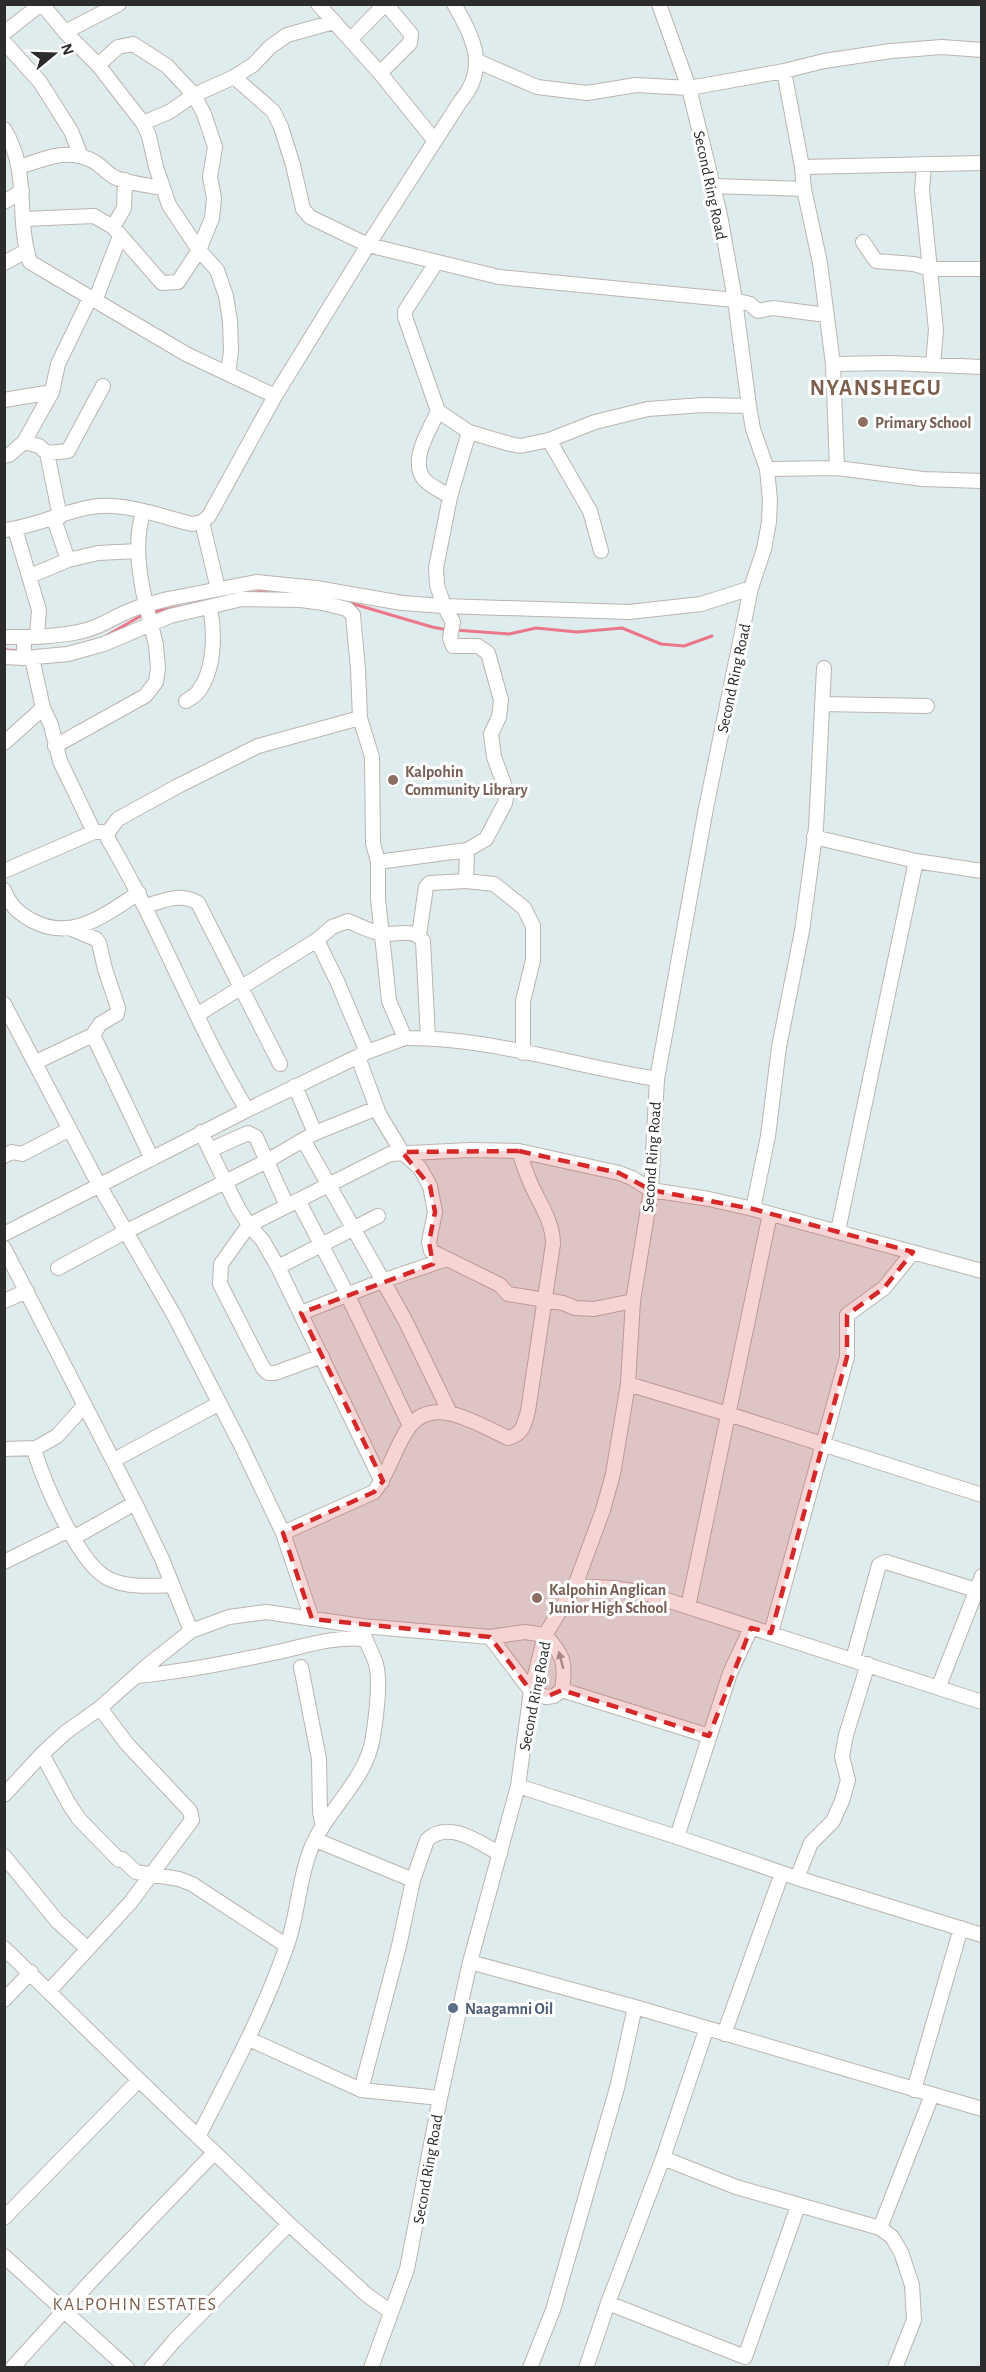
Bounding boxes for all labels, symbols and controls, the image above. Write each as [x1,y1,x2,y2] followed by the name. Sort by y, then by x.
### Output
[24,24,84,84] north arrow
[58,42,77,57] text: N
[691,129,729,241] street label: Second Ring Road
[810,377,942,399] district label: NYANSHEGU
[856,415,870,429] marker: Primary School
[875,415,972,432] place label: Primary School
[715,622,753,734] street label: Second Ring Road
[405,764,528,799] place label: Kalpohin Community Library
[386,773,400,787] marker: Kalpohin Community Library
[640,1101,664,1213] street label: Second Ring Road
[549,1582,668,1616] place label: Kalpohin Anglican Junior High School
[530,1591,544,1605] marker: Kalpohin Anglican Junior High School
[517,1640,553,1752] street label: Second Ring Road
[556,1651,566,1669] one-way arrow
[446,2001,460,2015] marker: Naagamni Oil
[465,2001,553,2017] place label: Naagamni Oil
[410,2113,445,2225] street label: Second Ring Road
[52,2296,218,2314] district label: KALPOHIN ESTATES

